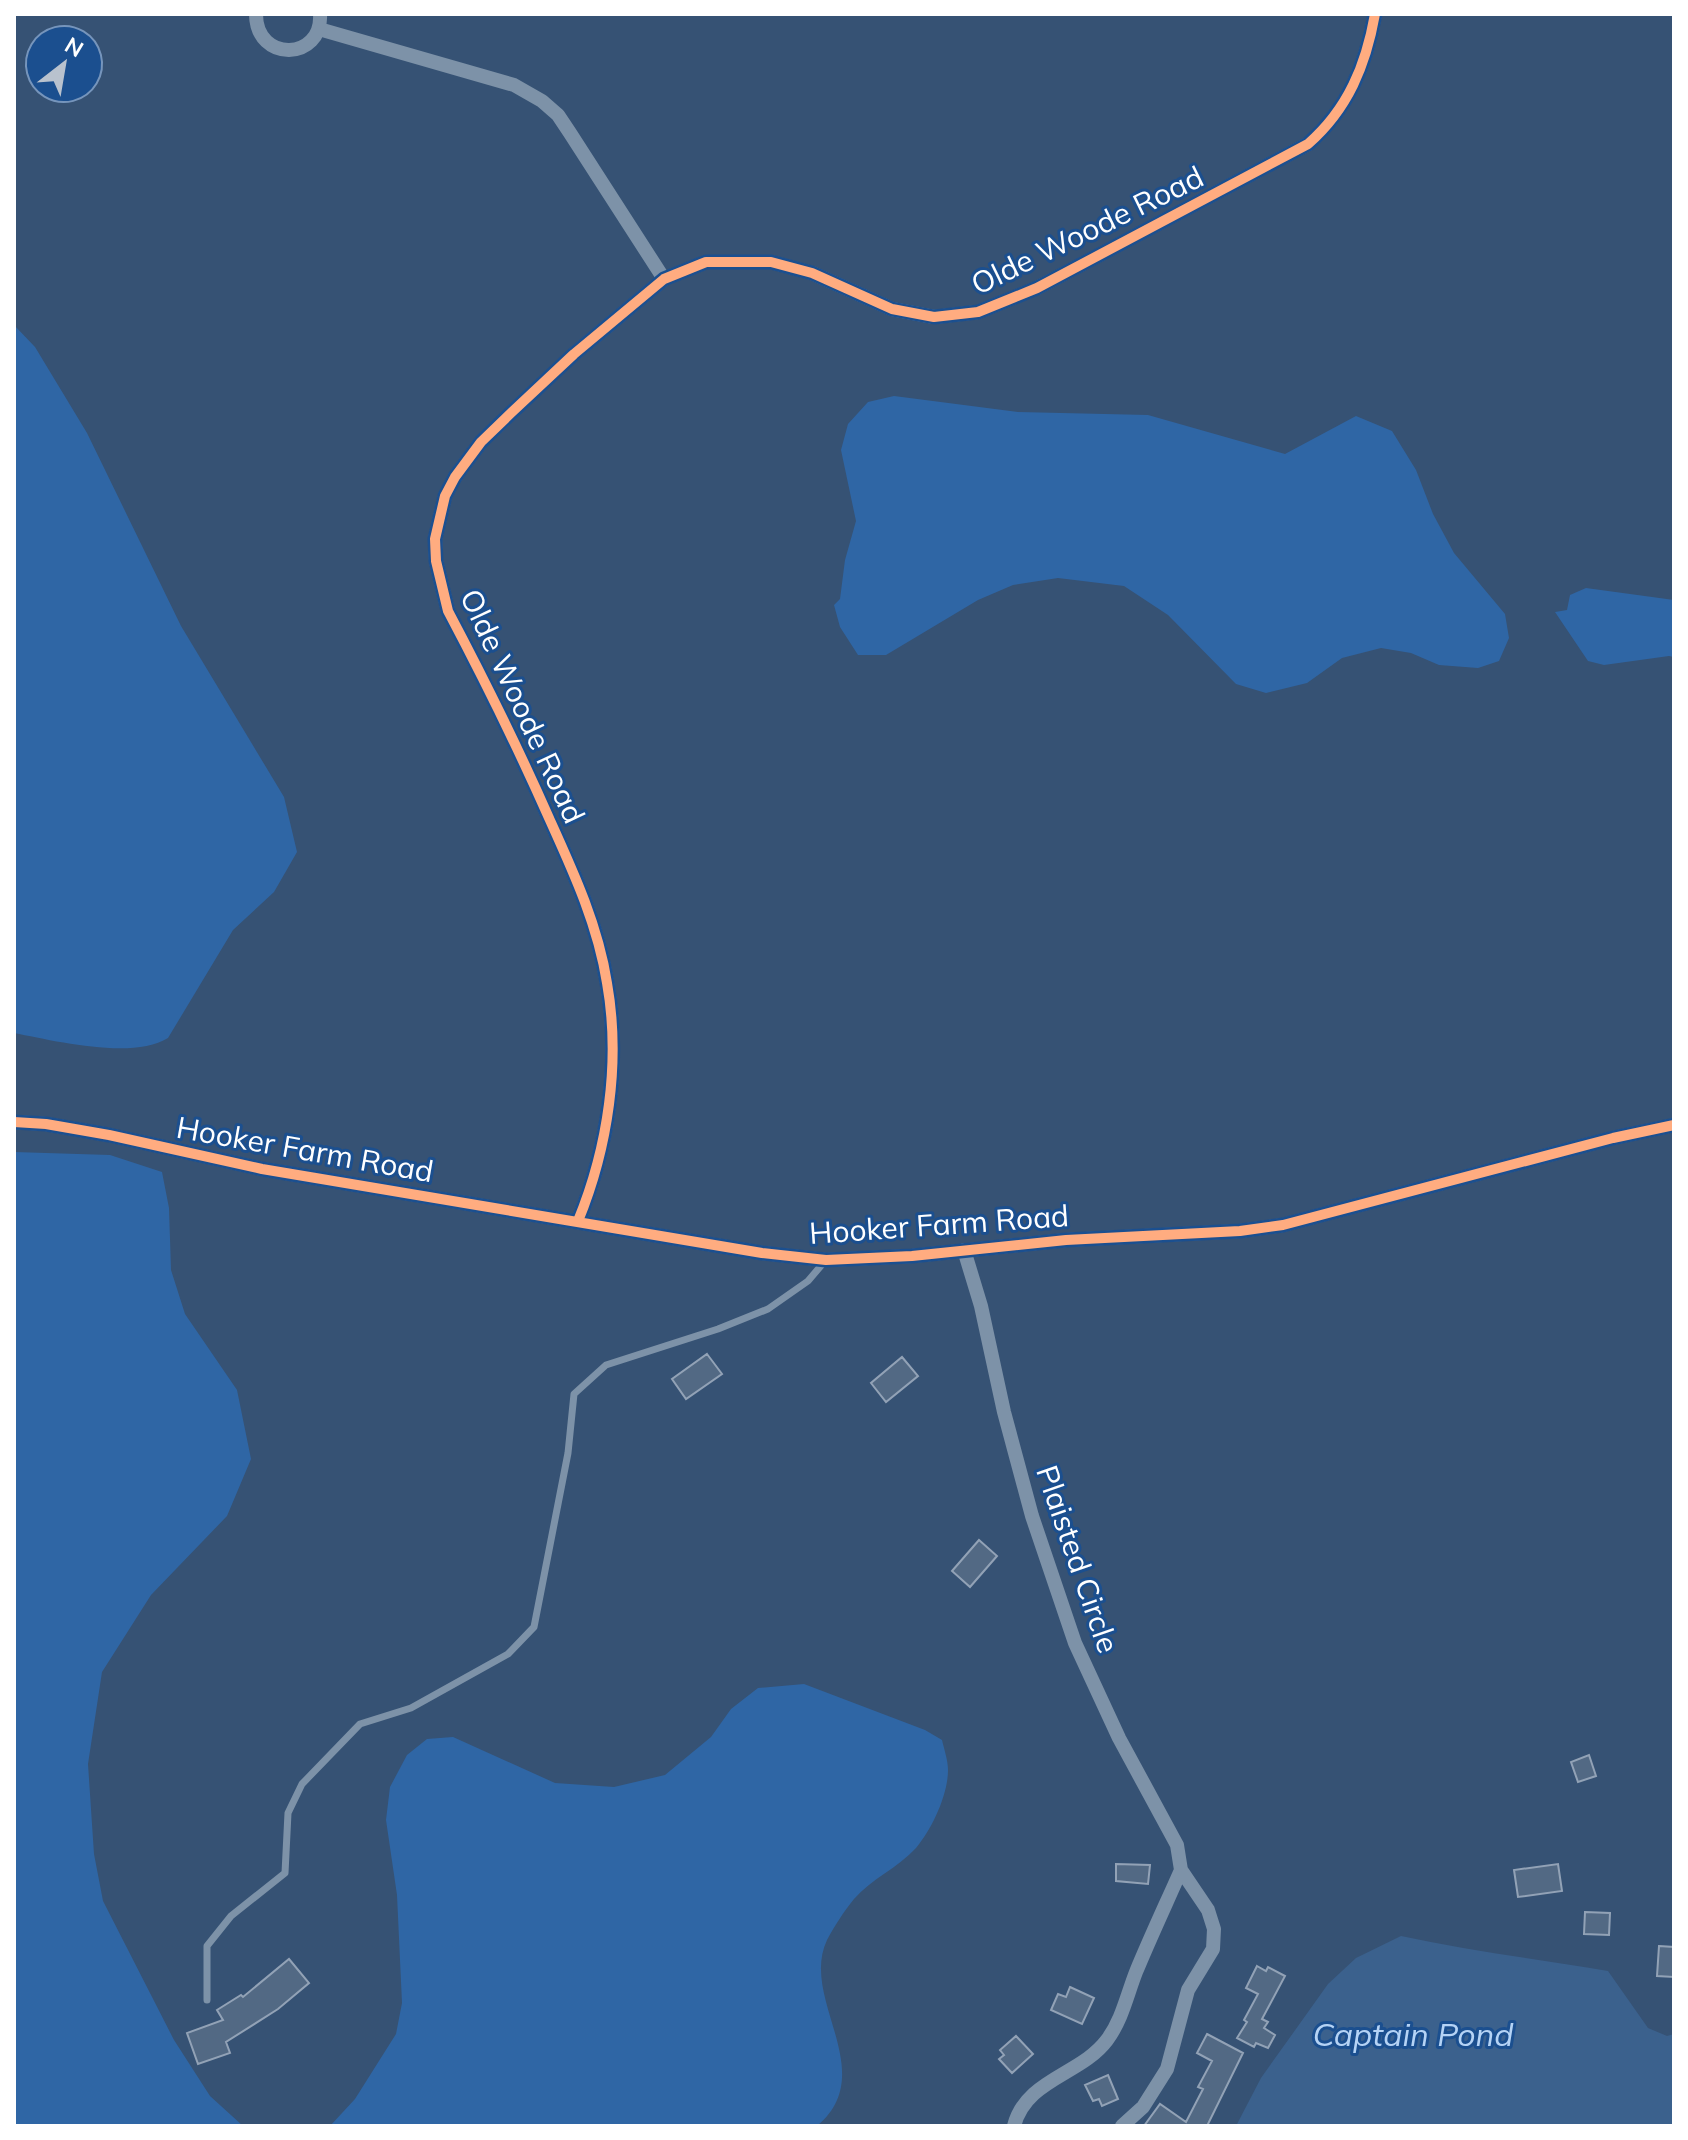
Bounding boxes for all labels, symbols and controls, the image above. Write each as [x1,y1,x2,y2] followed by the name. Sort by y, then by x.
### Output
[24,24,104,104] north arrow
[60,31,89,63] text: N
[965,157,1209,303] street label: Olde Woode Road
[452,583,594,829] street label: Olde Woode Road
[174,1108,436,1190] street label: Hooker Farm Road
[808,1196,1070,1252] street label: Hooker Farm Road
[1028,1460,1128,1658] street label: Plaisted Circle
[1312,2014,1514,2054] water label: Captain Pond

